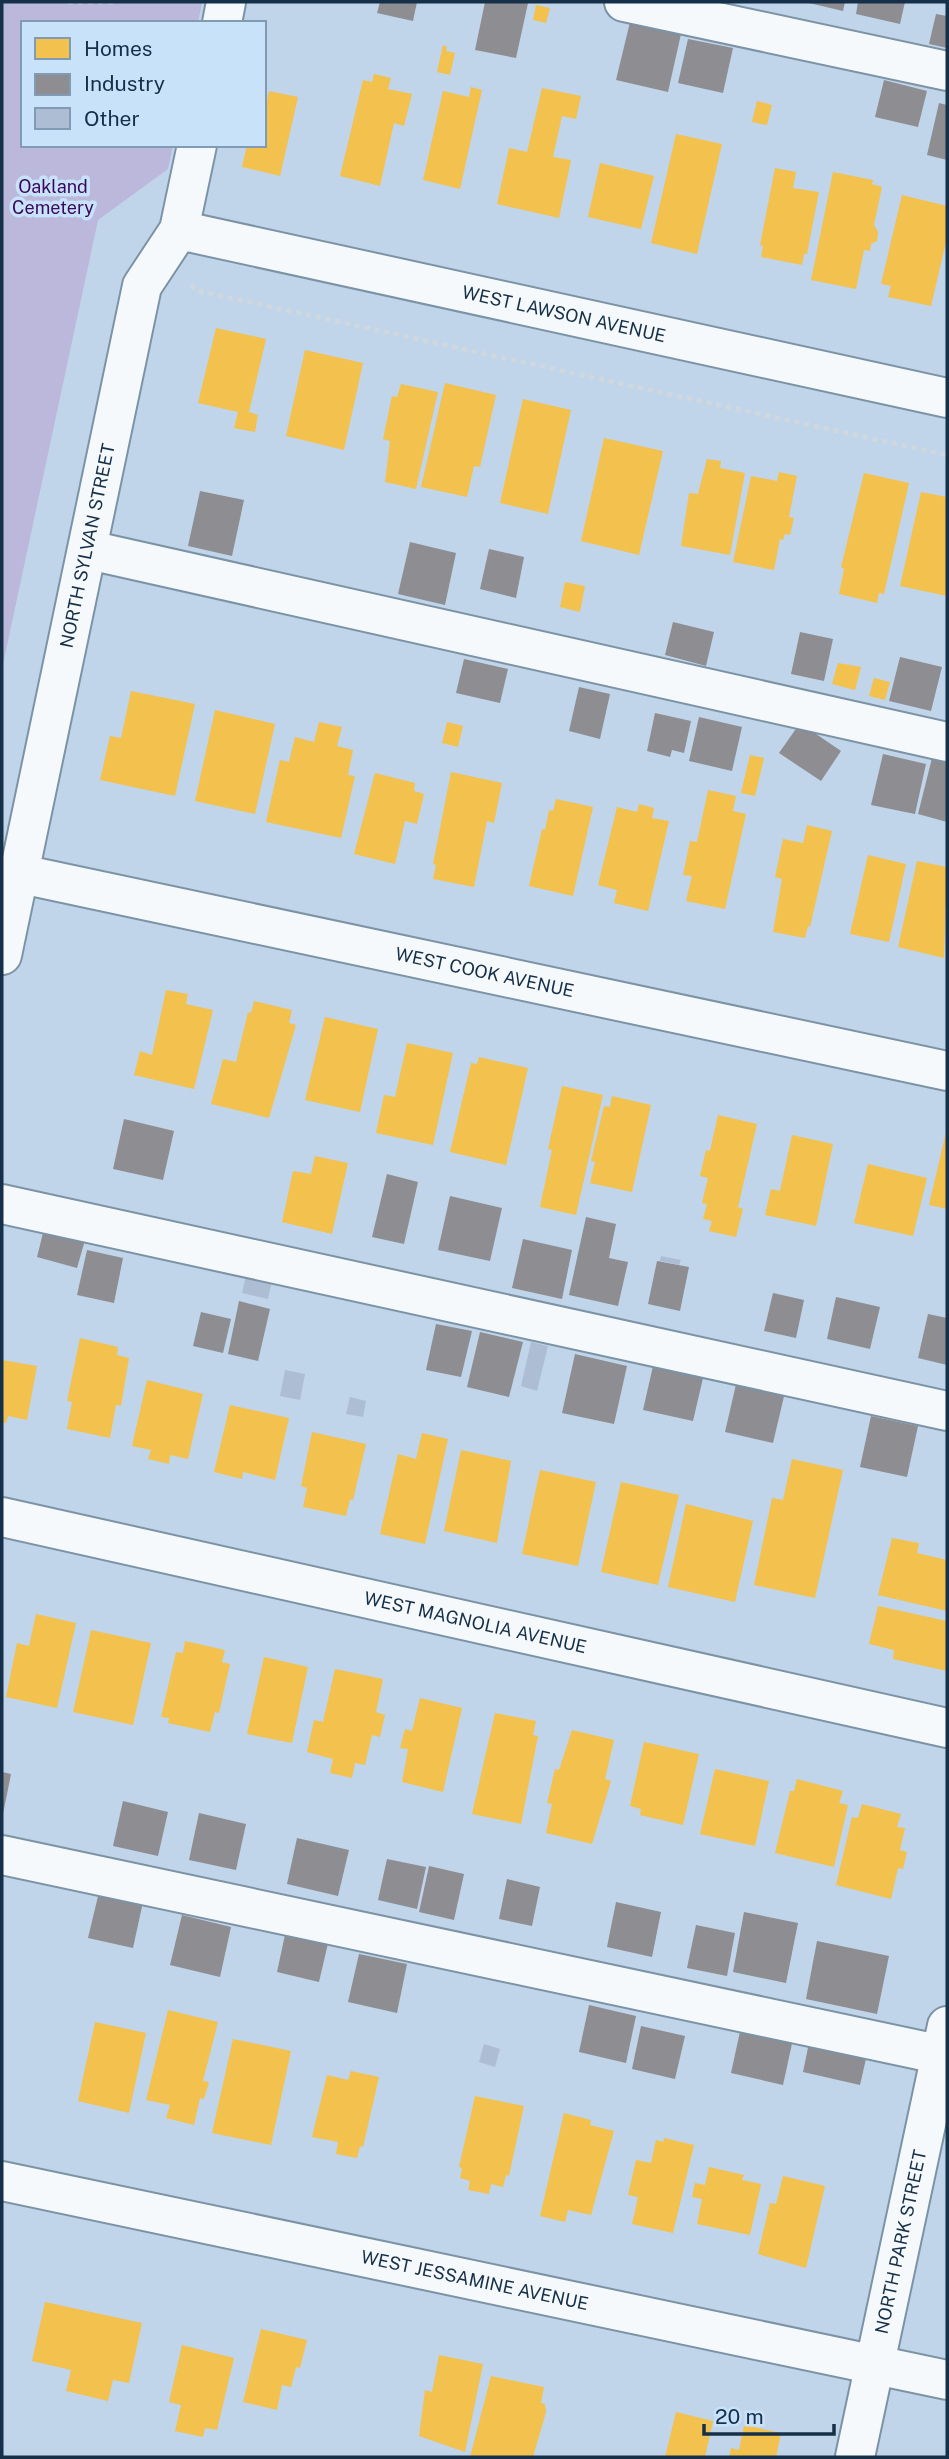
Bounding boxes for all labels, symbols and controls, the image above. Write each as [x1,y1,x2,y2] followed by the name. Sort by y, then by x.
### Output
[21,21,266,147] legend
[84,36,152,61] text: Homes
[84,71,165,96] text: Industry
[84,106,140,131] text: Other
[12,176,94,218] park label: Oakland Cemetery
[460,281,668,346] street label: WEST LAWSON AVENUE
[56,441,119,650] street label: NORTH SYLVAN STREET
[393,943,576,1001] street label: WEST COOK AVENUE
[362,1587,589,1657] street label: WEST MAGNOLIA AVENUE
[871,2147,930,2336] street label: NORTH PARK STREET
[359,2246,590,2314] street label: WEST JESSAMINE AVENUE
[704,2392,834,2436] scale bar
[715,2404,764,2429] text: 20 m

